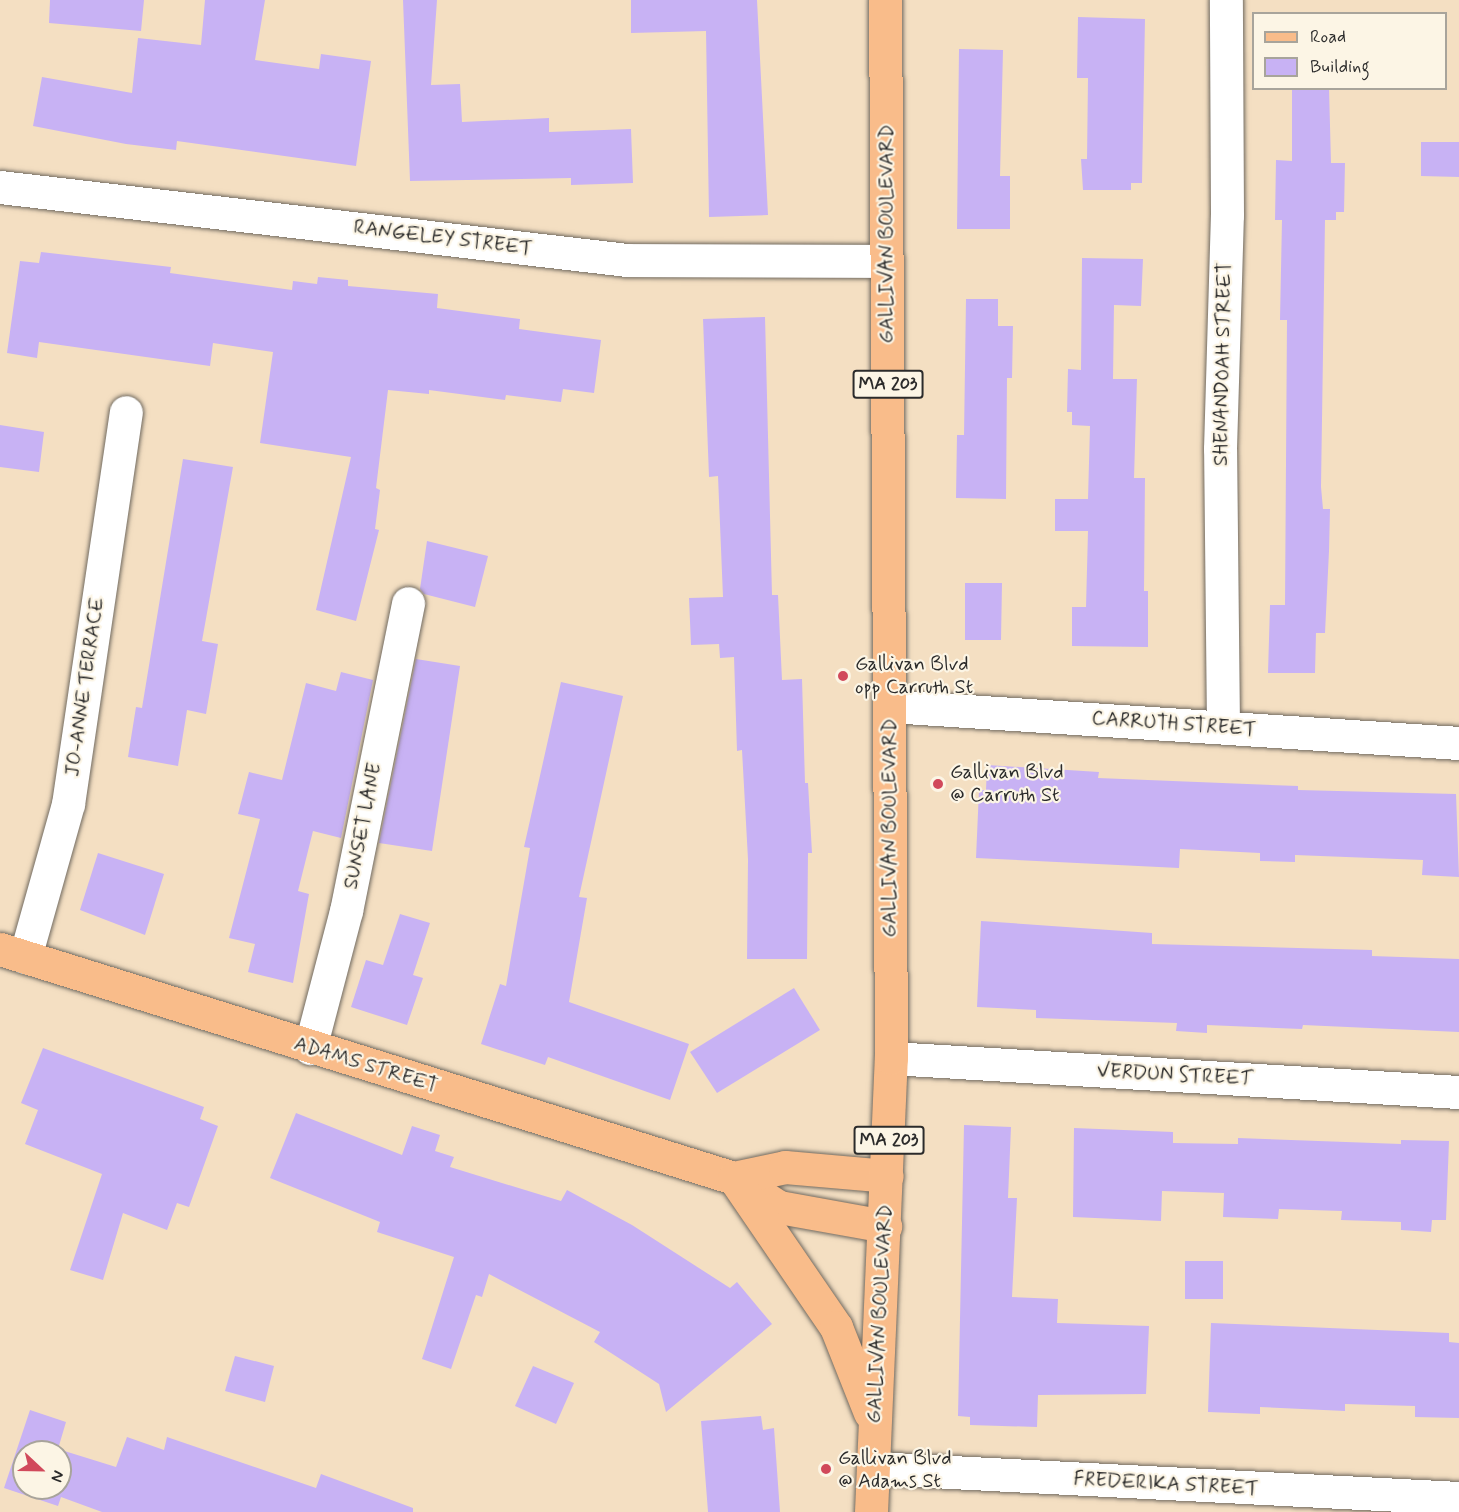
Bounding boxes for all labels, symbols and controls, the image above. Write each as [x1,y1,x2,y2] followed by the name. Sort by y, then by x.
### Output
[1252,12,1447,90] legend
[1310,25,1346,49] text: Road
[1310,55,1370,79] text: Building
[875,126,899,342] street label: GALLIVAN BOULEVARD
[351,215,535,261] street label: RANGELEY STREET
[1209,262,1237,466] street label: SHENANDOAH STREET
[852,369,924,399] road number: MA 203
[61,597,109,777] street label: JO-ANNE TERRACE
[855,652,975,699] place label: Gallivan Blvd opp Carruth St
[836,669,850,683] marker: Gallivan Blvd opp Carruth St
[1090,706,1258,742] street label: CARRUTH STREET
[878,720,902,936] street label: GALLIVAN BOULEVARD
[339,759,387,893] street label: SUNSET LANE
[950,760,1061,807] place label: Gallivan Blvd @ Carruth St
[931,777,945,791] marker: Gallivan Blvd @ Carruth St
[291,1032,441,1098] street label: ADAMS STREET
[1096,1059,1254,1091] street label: VERDUN STREET
[853,1125,925,1155] road number: MA 203
[862,1205,898,1423] street label: GALLIVAN BOULEVARD
[12,1440,72,1500] north arrow
[838,1446,949,1493] place label: Gallivan Blvd @ Adams St
[819,1462,833,1476] marker: Gallivan Blvd @ Adams St
[46,1467,69,1485] text: N
[1072,1467,1260,1501] street label: FREDERIKA STREET

